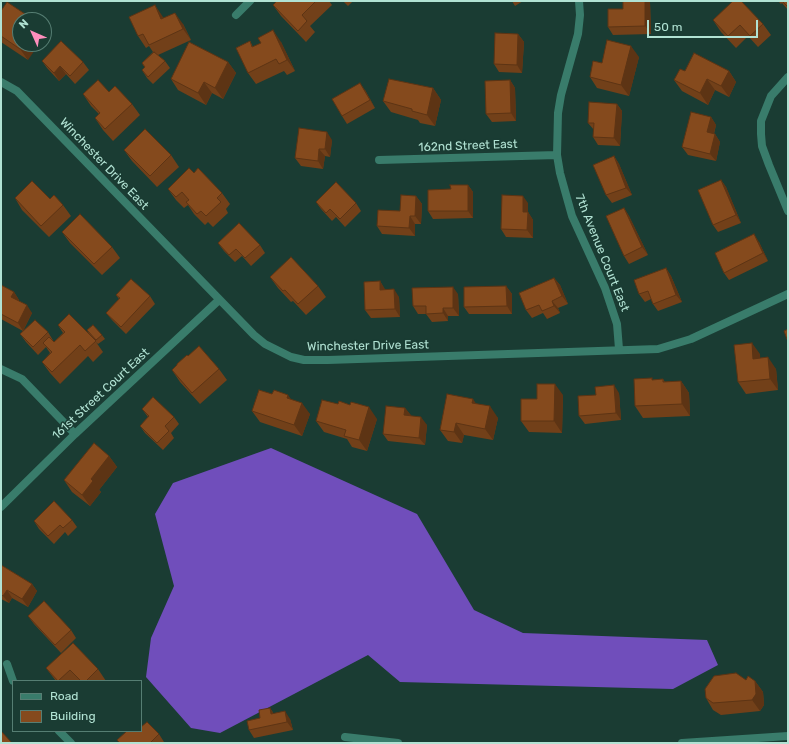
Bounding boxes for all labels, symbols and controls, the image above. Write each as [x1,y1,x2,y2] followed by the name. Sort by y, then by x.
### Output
[12,12,52,52] north arrow
[649,12,760,38] scale bar
[16,16,31,31] text: N
[654,20,682,34] text: 50 m
[56,115,152,213] street label: Winchester Drive East
[418,137,518,155] street label: 162nd Street East
[572,192,632,314] street label: 7th Avenue Court East
[307,338,429,354] street label: Winchester Drive East
[49,345,153,443] street label: 161st Street Court East
[12,680,142,732] legend
[50,689,78,703] text: Road
[50,709,96,723] text: Building

